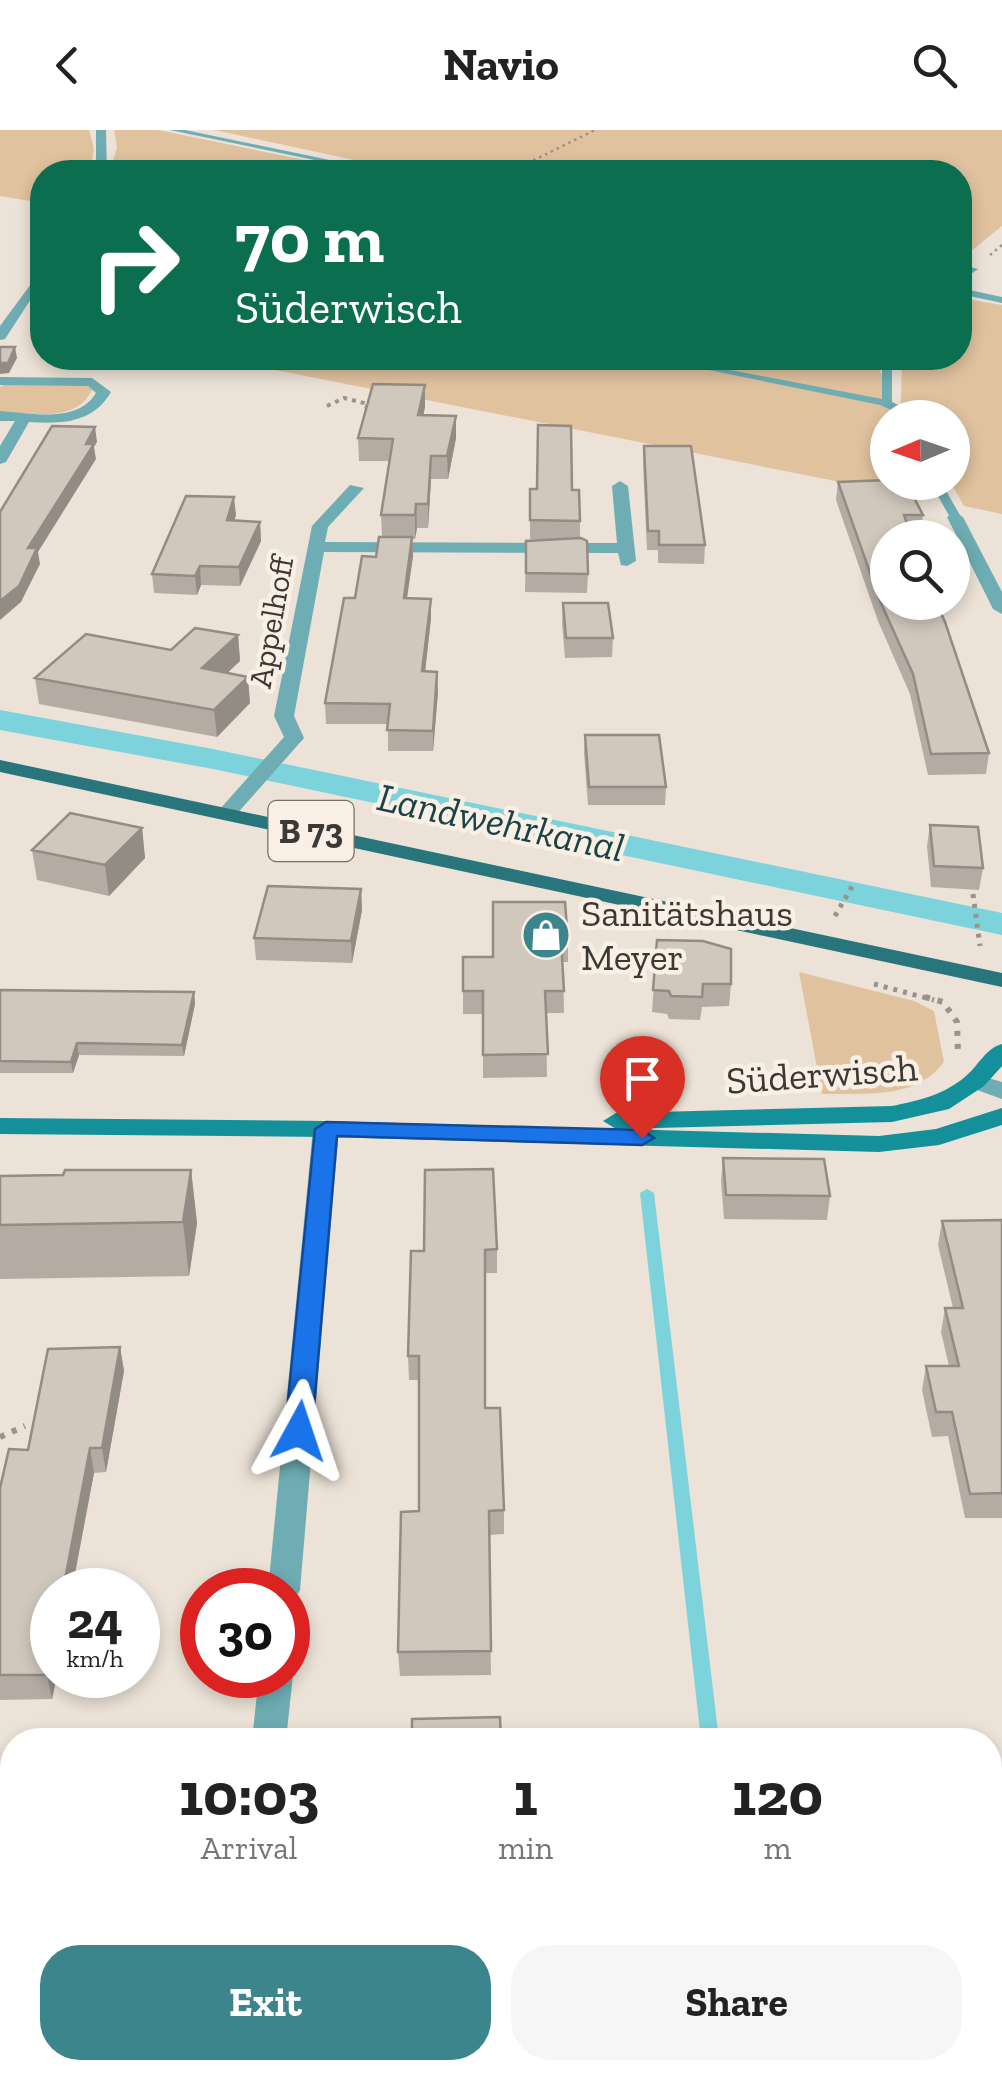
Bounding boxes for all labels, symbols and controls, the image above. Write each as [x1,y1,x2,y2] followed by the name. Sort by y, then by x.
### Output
[40,38,95,93] icon: back
[443,38,559,92] text: Navio
[907,38,962,93] icon: search
[235,196,384,280] text: 70 m
[70,200,200,330] icon: right
[235,281,462,335] text: Süderwisch
[870,400,970,500] north arrow
[870,400,970,620] map controls
[870,520,970,620] button: search
[241,551,302,691] street label: Appelhoff
[373,772,629,872] water label: Landwehrkanal
[268,801,354,861] road number: B 73
[581,890,793,980] place label: Sanitätshaus Meyer
[520,909,572,961] shop icon: Sanitätshaus Meyer
[600,1036,685,1139] pin
[725,1044,919,1104] street label: Süderwisch
[615,1051,670,1106] icon: arrive
[247,1379,351,1483] position arrow
[180,1568,310,1698] speed limit sign: 30
[67,1591,123,1651] text: 24
[66,1643,124,1673] text: km/h
[179,1758,319,1830] text: 10:03
[513,1758,538,1830] text: 1
[732,1758,823,1830] text: 120
[201,1829,297,1867] text: Arrival
[498,1829,553,1867] text: min
[764,1829,791,1867] text: m
[40,1945,491,2060] button: Exit
[511,1945,962,2060] button: Share

